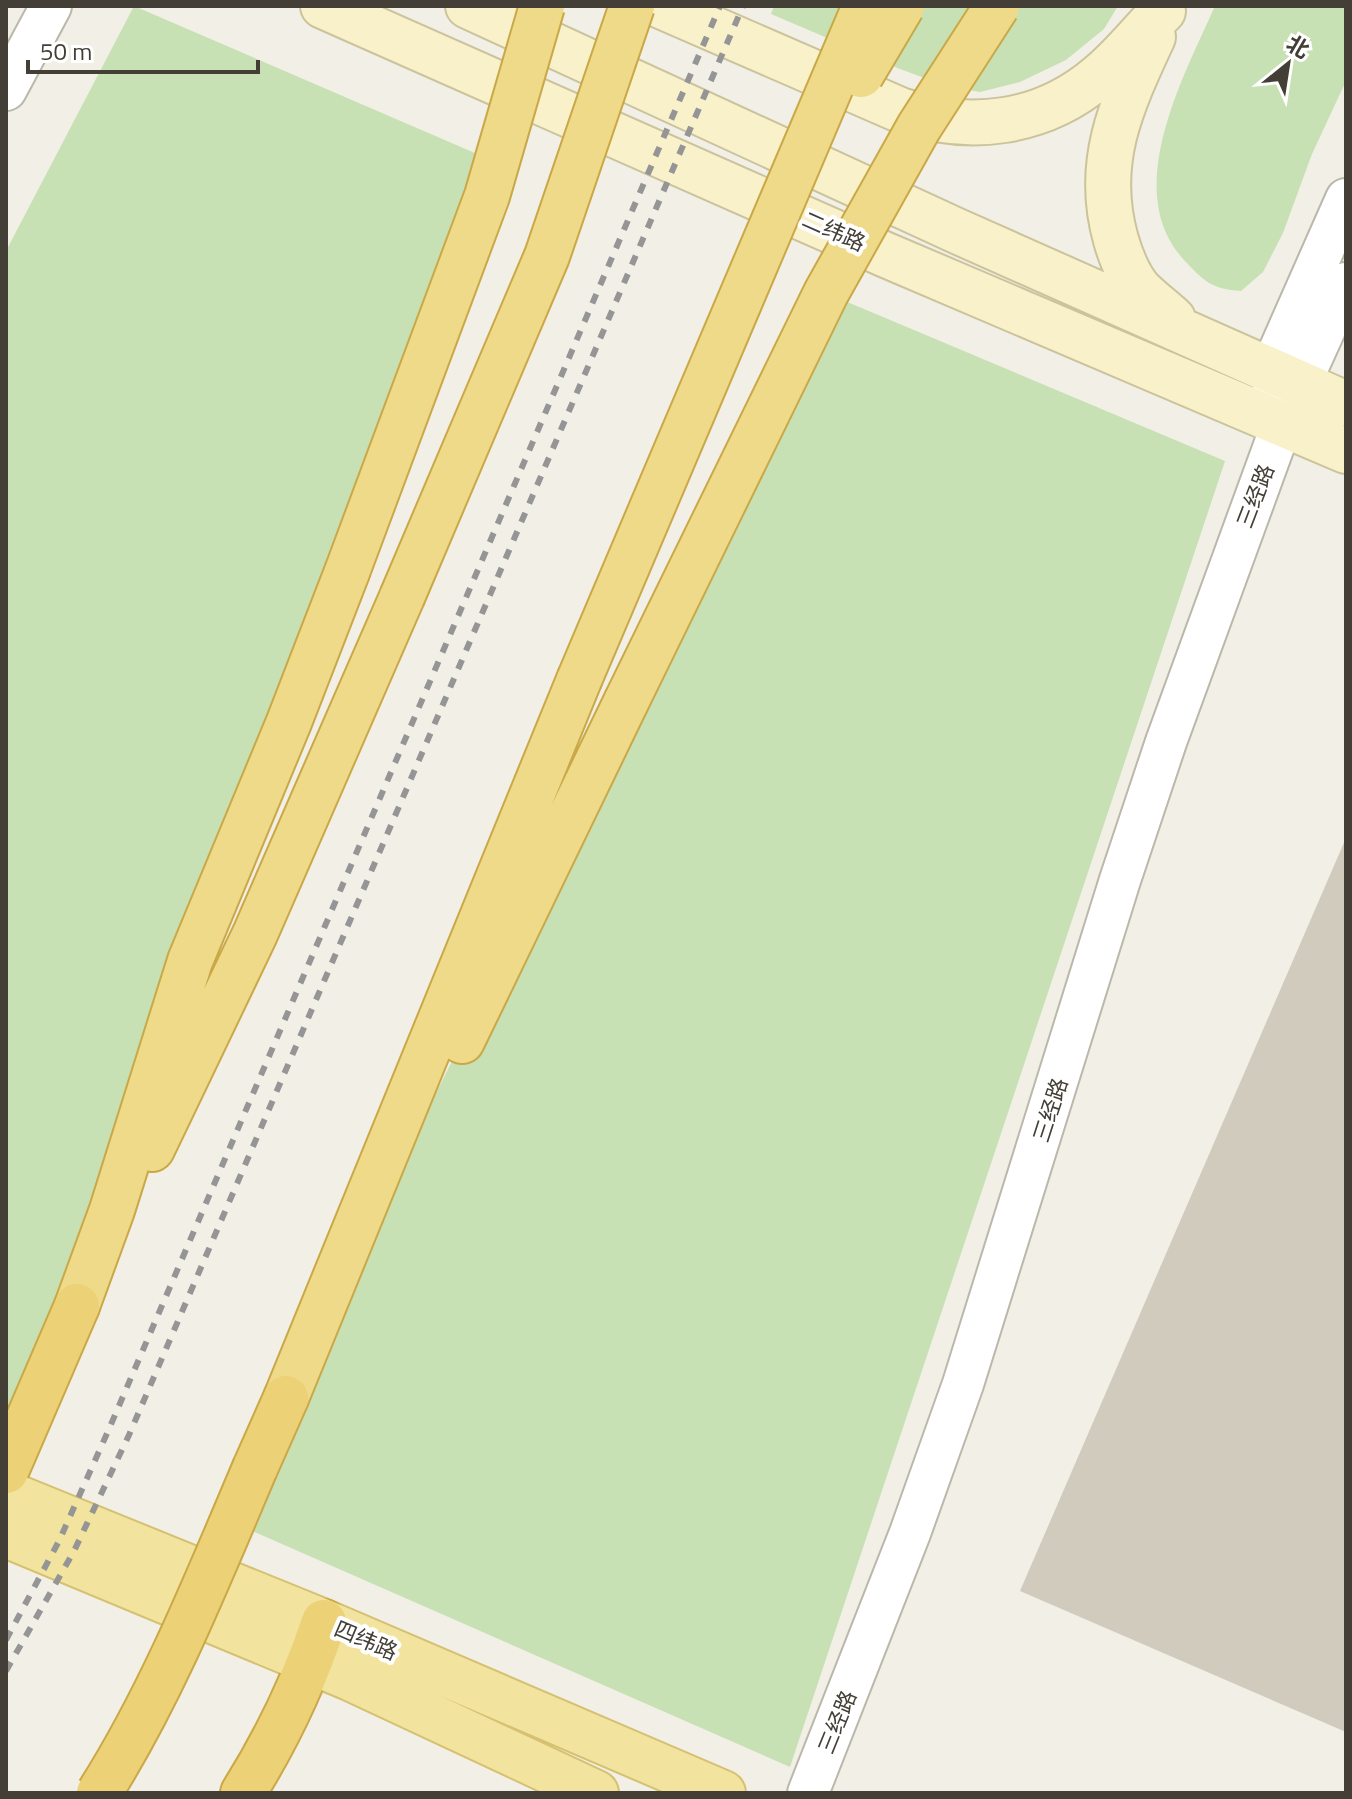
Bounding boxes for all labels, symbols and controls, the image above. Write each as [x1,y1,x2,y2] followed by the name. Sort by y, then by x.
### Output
[28,24,258,74] scale bar
[1248,24,1328,104] north arrow
[1280,26,1316,67] text: 北
[40,33,92,69] text: 50 m
[797,202,871,260] street label: 二纬路
[1227,459,1283,533] street label: 三经路
[1024,1073,1076,1147] street label: 三经路
[329,1611,403,1669] street label: 四纬路
[809,1685,865,1759] street label: 三经路

